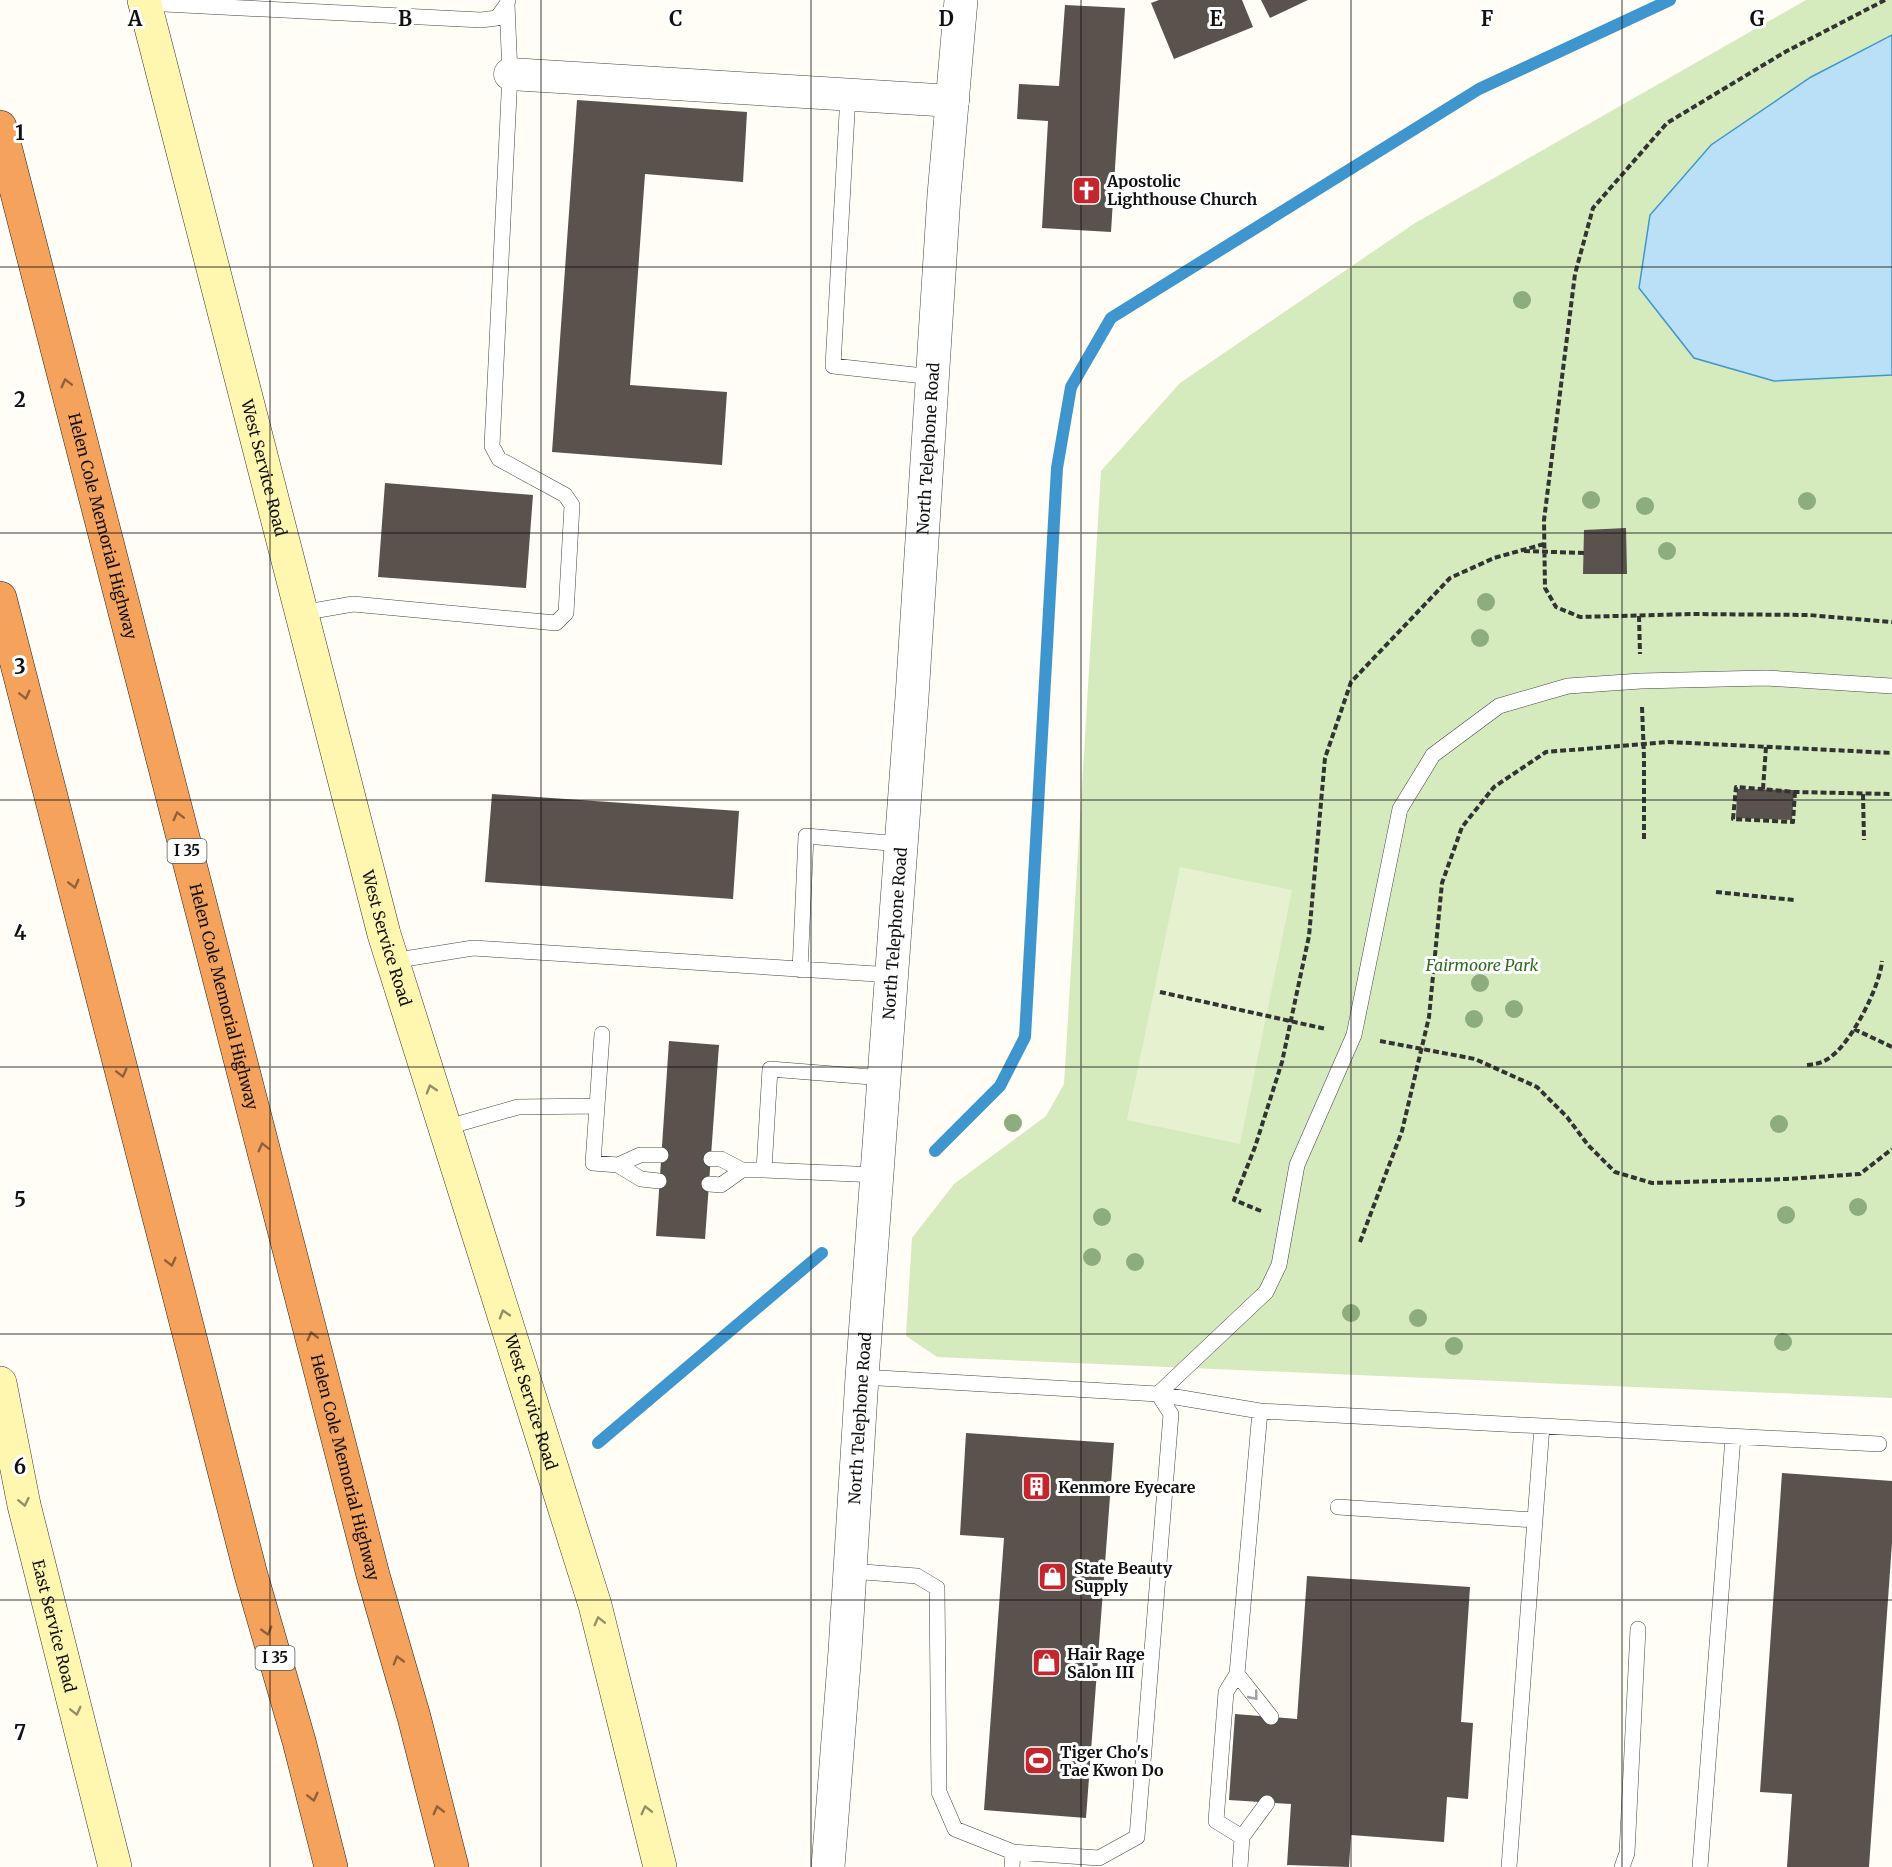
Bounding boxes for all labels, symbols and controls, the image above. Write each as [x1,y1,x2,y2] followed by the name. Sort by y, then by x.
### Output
[127,6,143,31] text: A
[398,6,412,31] text: B
[669,6,683,31] text: C
[938,6,954,31] text: D
[1209,6,1223,31] text: E
[1481,6,1494,31] text: F
[1750,6,1765,31] text: G
[15,120,25,145] text: 1
[1106,171,1257,209] place label: Apostolic Lighthouse Church
[1070,174,1102,206] church icon: Apostolic Lighthouse Church
[912,361,943,535] street label: North Telephone Road
[61,378,73,389] one-way arrow
[14,387,26,412] text: 2
[237,396,291,539] street label: West Service Road
[64,411,142,642] street label: Helen Cole Memorial Highway
[14,654,26,679] text: 3
[18,689,30,700] one-way arrow
[172,811,185,821] one-way arrow
[168,839,207,863] road number: I 35
[878,846,911,1020] street label: North Telephone Road
[358,867,416,1009] street label: West Service Road
[66,879,79,889] one-way arrow
[185,881,263,1113] street label: Helen Cole Memorial Highway
[14,920,27,945] text: 4
[1425,955,1538,975] park label: Fairmoore Park
[115,1068,128,1078] one-way arrow
[426,1084,438,1095] one-way arrow
[257,1142,270,1152] one-way arrow
[14,1187,26,1212] text: 5
[163,1257,176,1267] one-way arrow
[499,1309,511,1320] one-way arrow
[306,1331,319,1341] one-way arrow
[500,1331,562,1472] street label: West Service Road
[844,1331,875,1505] street label: North Telephone Road
[307,1352,384,1583] street label: Helen Cole Memorial Highway
[14,1454,26,1479] text: 6
[1021,1471,1053,1503] building icon: Kenmore Eyecare
[1058,1477,1196,1497] place label: Kenmore Eyecare
[17,1496,30,1506] one-way arrow
[28,1557,81,1695] street label: East Service Road
[1074,1558,1173,1596] place label: State Beauty Supply
[1037,1561,1069,1593] shop icon: State Beauty Supply
[593,1616,606,1626] one-way arrow
[260,1625,272,1636] one-way arrow
[1067,1644,1145,1682] place label: Hair Rage Salon III
[256,1646,294,1670] road number: I 35
[1030,1647,1062,1679] shop icon: Hair Rage Salon III
[393,1655,405,1666] one-way arrow
[1246,1689,1257,1700] one-way arrow
[69,1706,81,1716] one-way arrow
[14,1720,26,1745] text: 7
[1060,1742,1164,1780] place label: Tiger Cho's Tae Kwon Do
[1023,1745,1055,1777] sports icon: Tiger Cho's Tae Kwon Do
[306,1791,318,1802] one-way arrow
[432,1805,445,1815] one-way arrow
[641,1805,654,1815] one-way arrow

